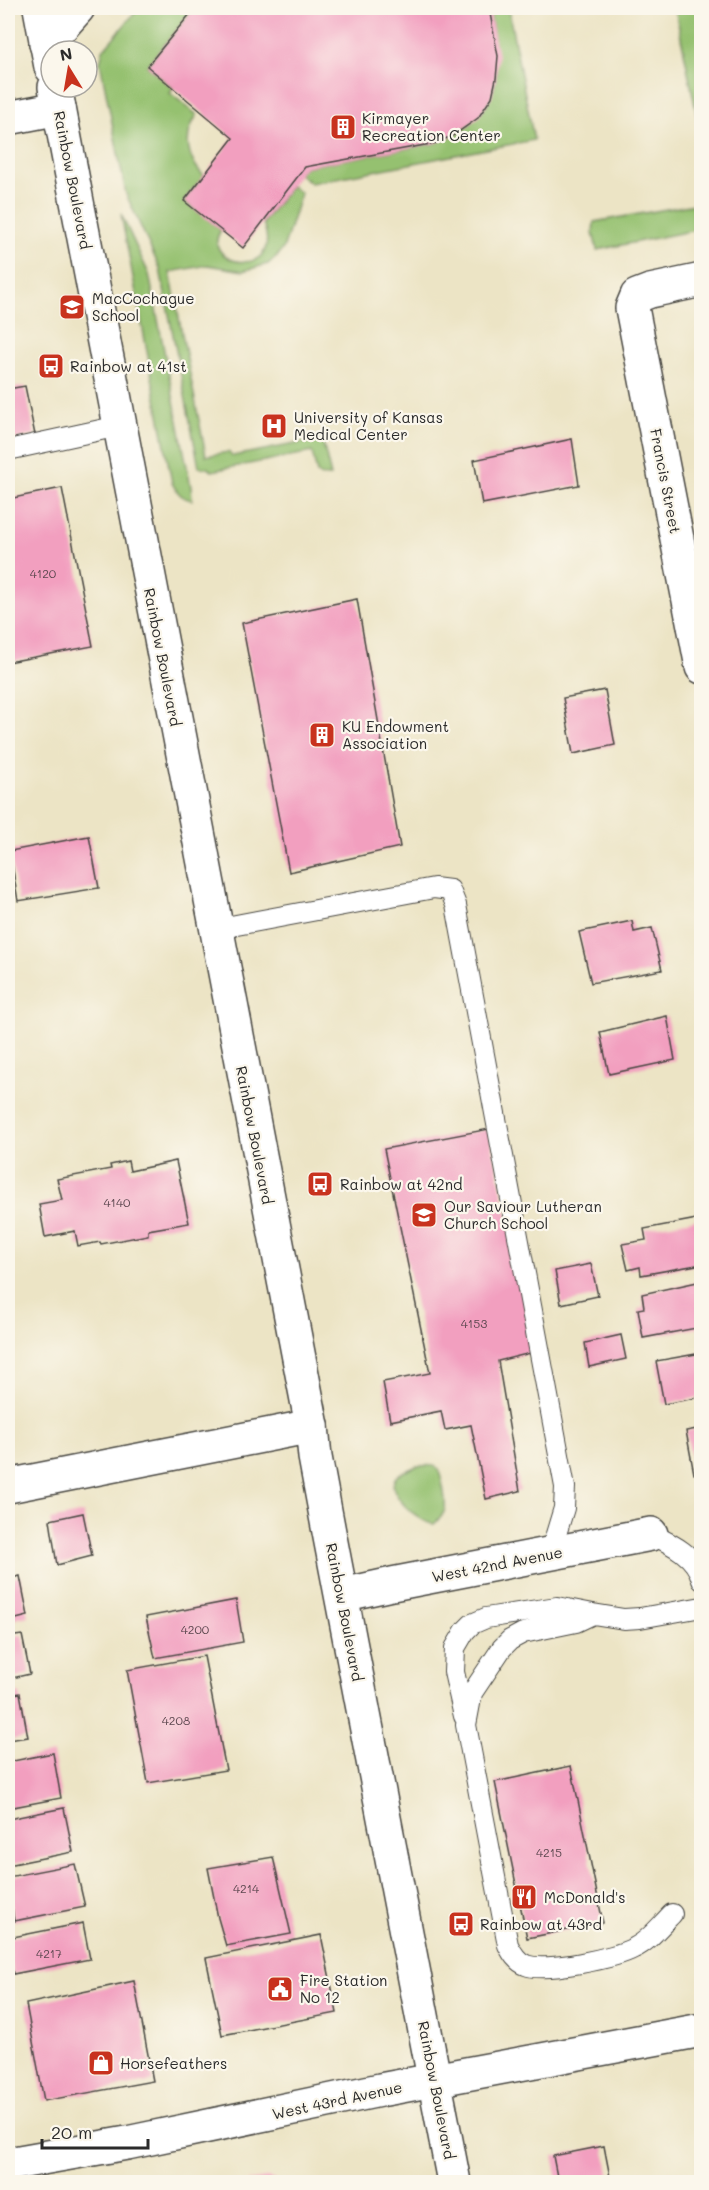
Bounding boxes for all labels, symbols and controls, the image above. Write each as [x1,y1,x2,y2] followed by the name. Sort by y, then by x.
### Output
[39,39,99,99] north arrow
[58,42,74,65] text: N
[362,108,501,145] place label: Kirmayer Recreation Center
[50,109,96,251] street label: Rainbow Boulevard
[328,112,358,142] building icon: Kirmayer Recreation Center
[92,288,195,325] place label: MacCochague School
[57,292,87,322] school or university icon: MacCochague School
[36,351,66,381] bus stop icon: Rainbow at 41st
[70,356,187,376] place label: Rainbow at 41st
[294,407,443,444] place label: University of Kansas Medical Center
[259,411,289,441] hospital icon: University of Kansas Medical Center
[646,427,686,535] street label: Francis Street
[30,565,57,581] house number: 4120
[140,586,186,728] street label: Rainbow Boulevard
[342,716,449,753] place label: KU Endowment Association
[307,720,337,750] building icon: KU Endowment Association
[232,1064,278,1206] street label: Rainbow Boulevard
[305,1169,335,1199] bus stop icon: Rainbow at 42nd
[340,1174,462,1194] place label: Rainbow at 42nd
[104,1194,131,1210] house number: 4140
[444,1196,602,1233] place label: Our Saviour Lutheran Church School
[409,1200,439,1230] school or university icon: Our Saviour Lutheran Church School
[461,1315,487,1331] house number: 4153
[322,1541,368,1683] street label: Rainbow Boulevard
[430,1542,564,1586] street label: West 42nd Avenue
[181,1621,210,1637] house number: 4200
[162,1712,190,1728] house number: 4208
[536,1844,562,1860] house number: 4215
[233,1880,259,1896] house number: 4214
[509,1882,539,1912] restaurant icon: McDonald's
[544,1887,626,1907] place label: McDonald's
[446,1909,476,1939] bus stop icon: Rainbow at 43rd
[480,1914,602,1934] place label: Rainbow at 43rd
[36,1945,62,1961] house number: 4217
[300,1970,387,2007] place label: Fire Station No 12
[265,1974,295,2004] public building icon: Fire Station No 12
[414,2019,460,2161] street label: Rainbow Boulevard
[86,2048,116,2078] shop icon: Horsefeathers
[120,2053,227,2073] place label: Horsefeathers
[270,2076,404,2124] street label: West 43rd Avenue
[42,2112,148,2150] scale bar
[51,2120,92,2144] text: 20 m

